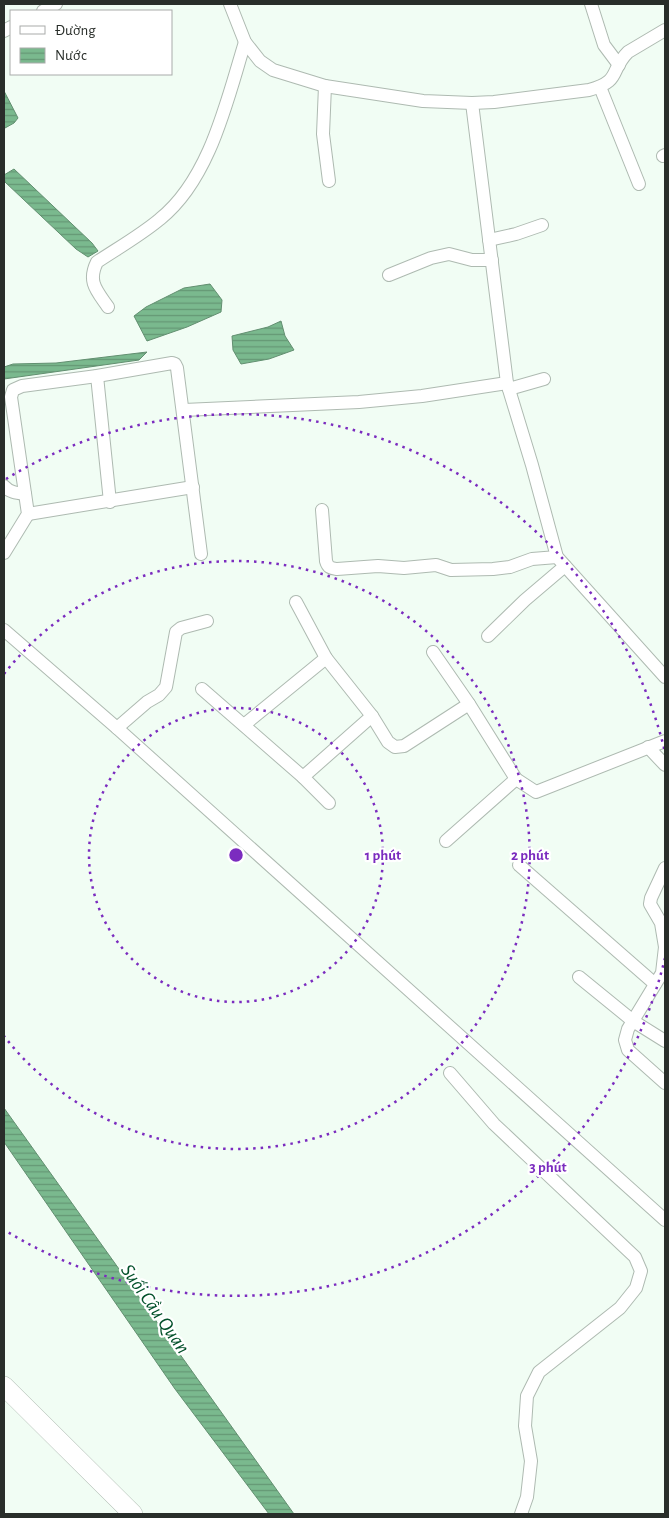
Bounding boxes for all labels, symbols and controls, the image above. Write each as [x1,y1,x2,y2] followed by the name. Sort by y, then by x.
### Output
[10,10,172,75] legend
[55,23,96,38] text: Đường
[55,48,87,63] text: Nước
[227,846,245,864] centre of rings
[365,848,401,863] text: 1 phút
[511,848,549,863] text: 2 phút
[529,1160,567,1175] text: 3 phút
[117,1261,193,1357] water label: Suối Cầu Quan

